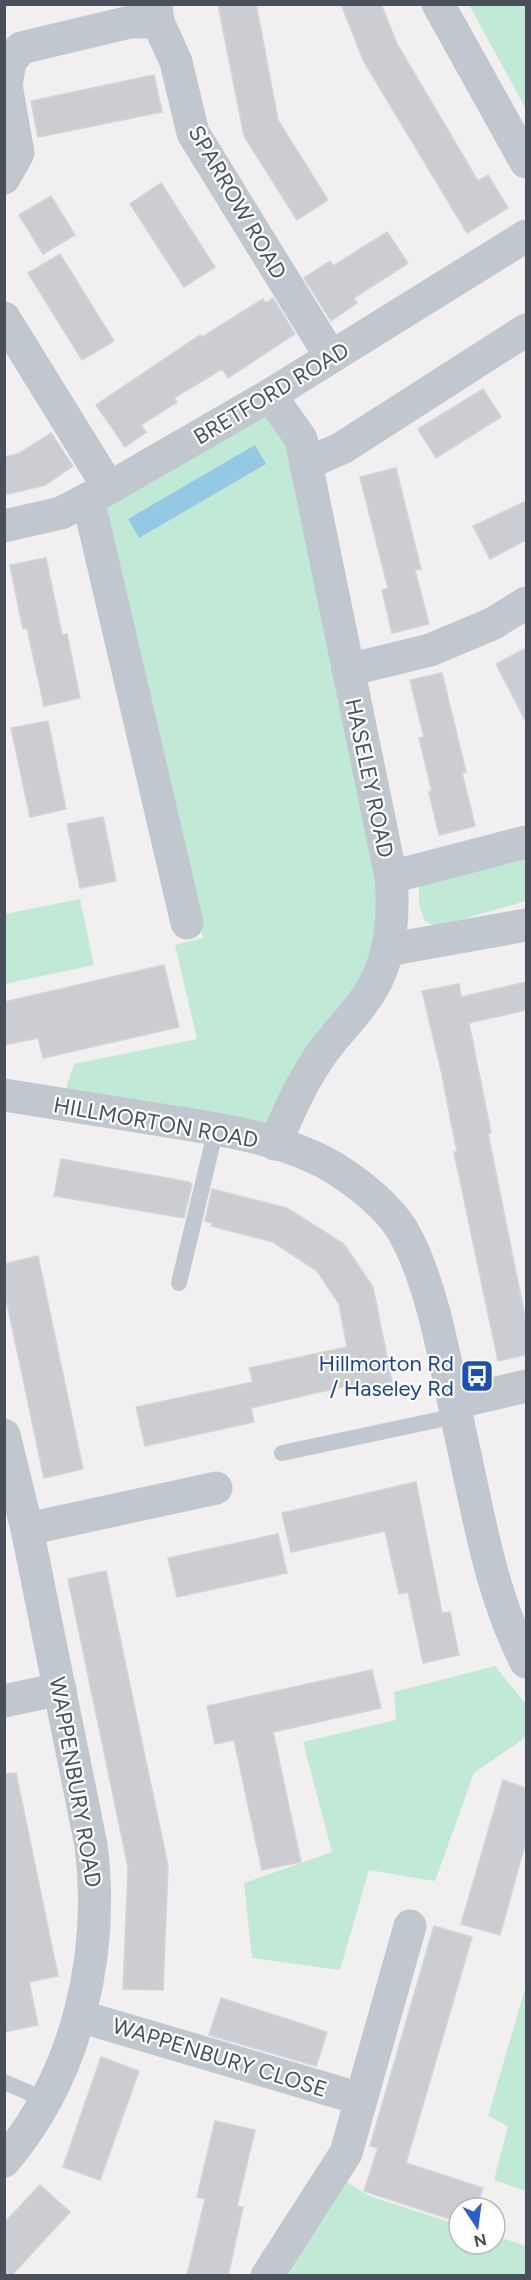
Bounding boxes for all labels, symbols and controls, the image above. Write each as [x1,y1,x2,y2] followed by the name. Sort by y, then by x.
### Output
[183,121,293,284] street label: SPARROW ROAD
[189,336,354,450] street label: BRETFORD ROAD
[339,696,400,860] street label: HASELEY ROAD
[51,1091,260,1154] street label: HILLMORTON ROAD
[318,1350,454,1402] place label: Hillmorton Rd / Haseley Rd
[459,1358,495,1394] bus stop icon: Hillmorton Rd / Haseley Rd
[44,1675,107,1889] street label: WAPPENBURY ROAD
[109,2012,330,2103] street label: WAPPENBURY CLOSE
[447,2196,507,2256] north arrow
[472,2229,488,2251] text: N

